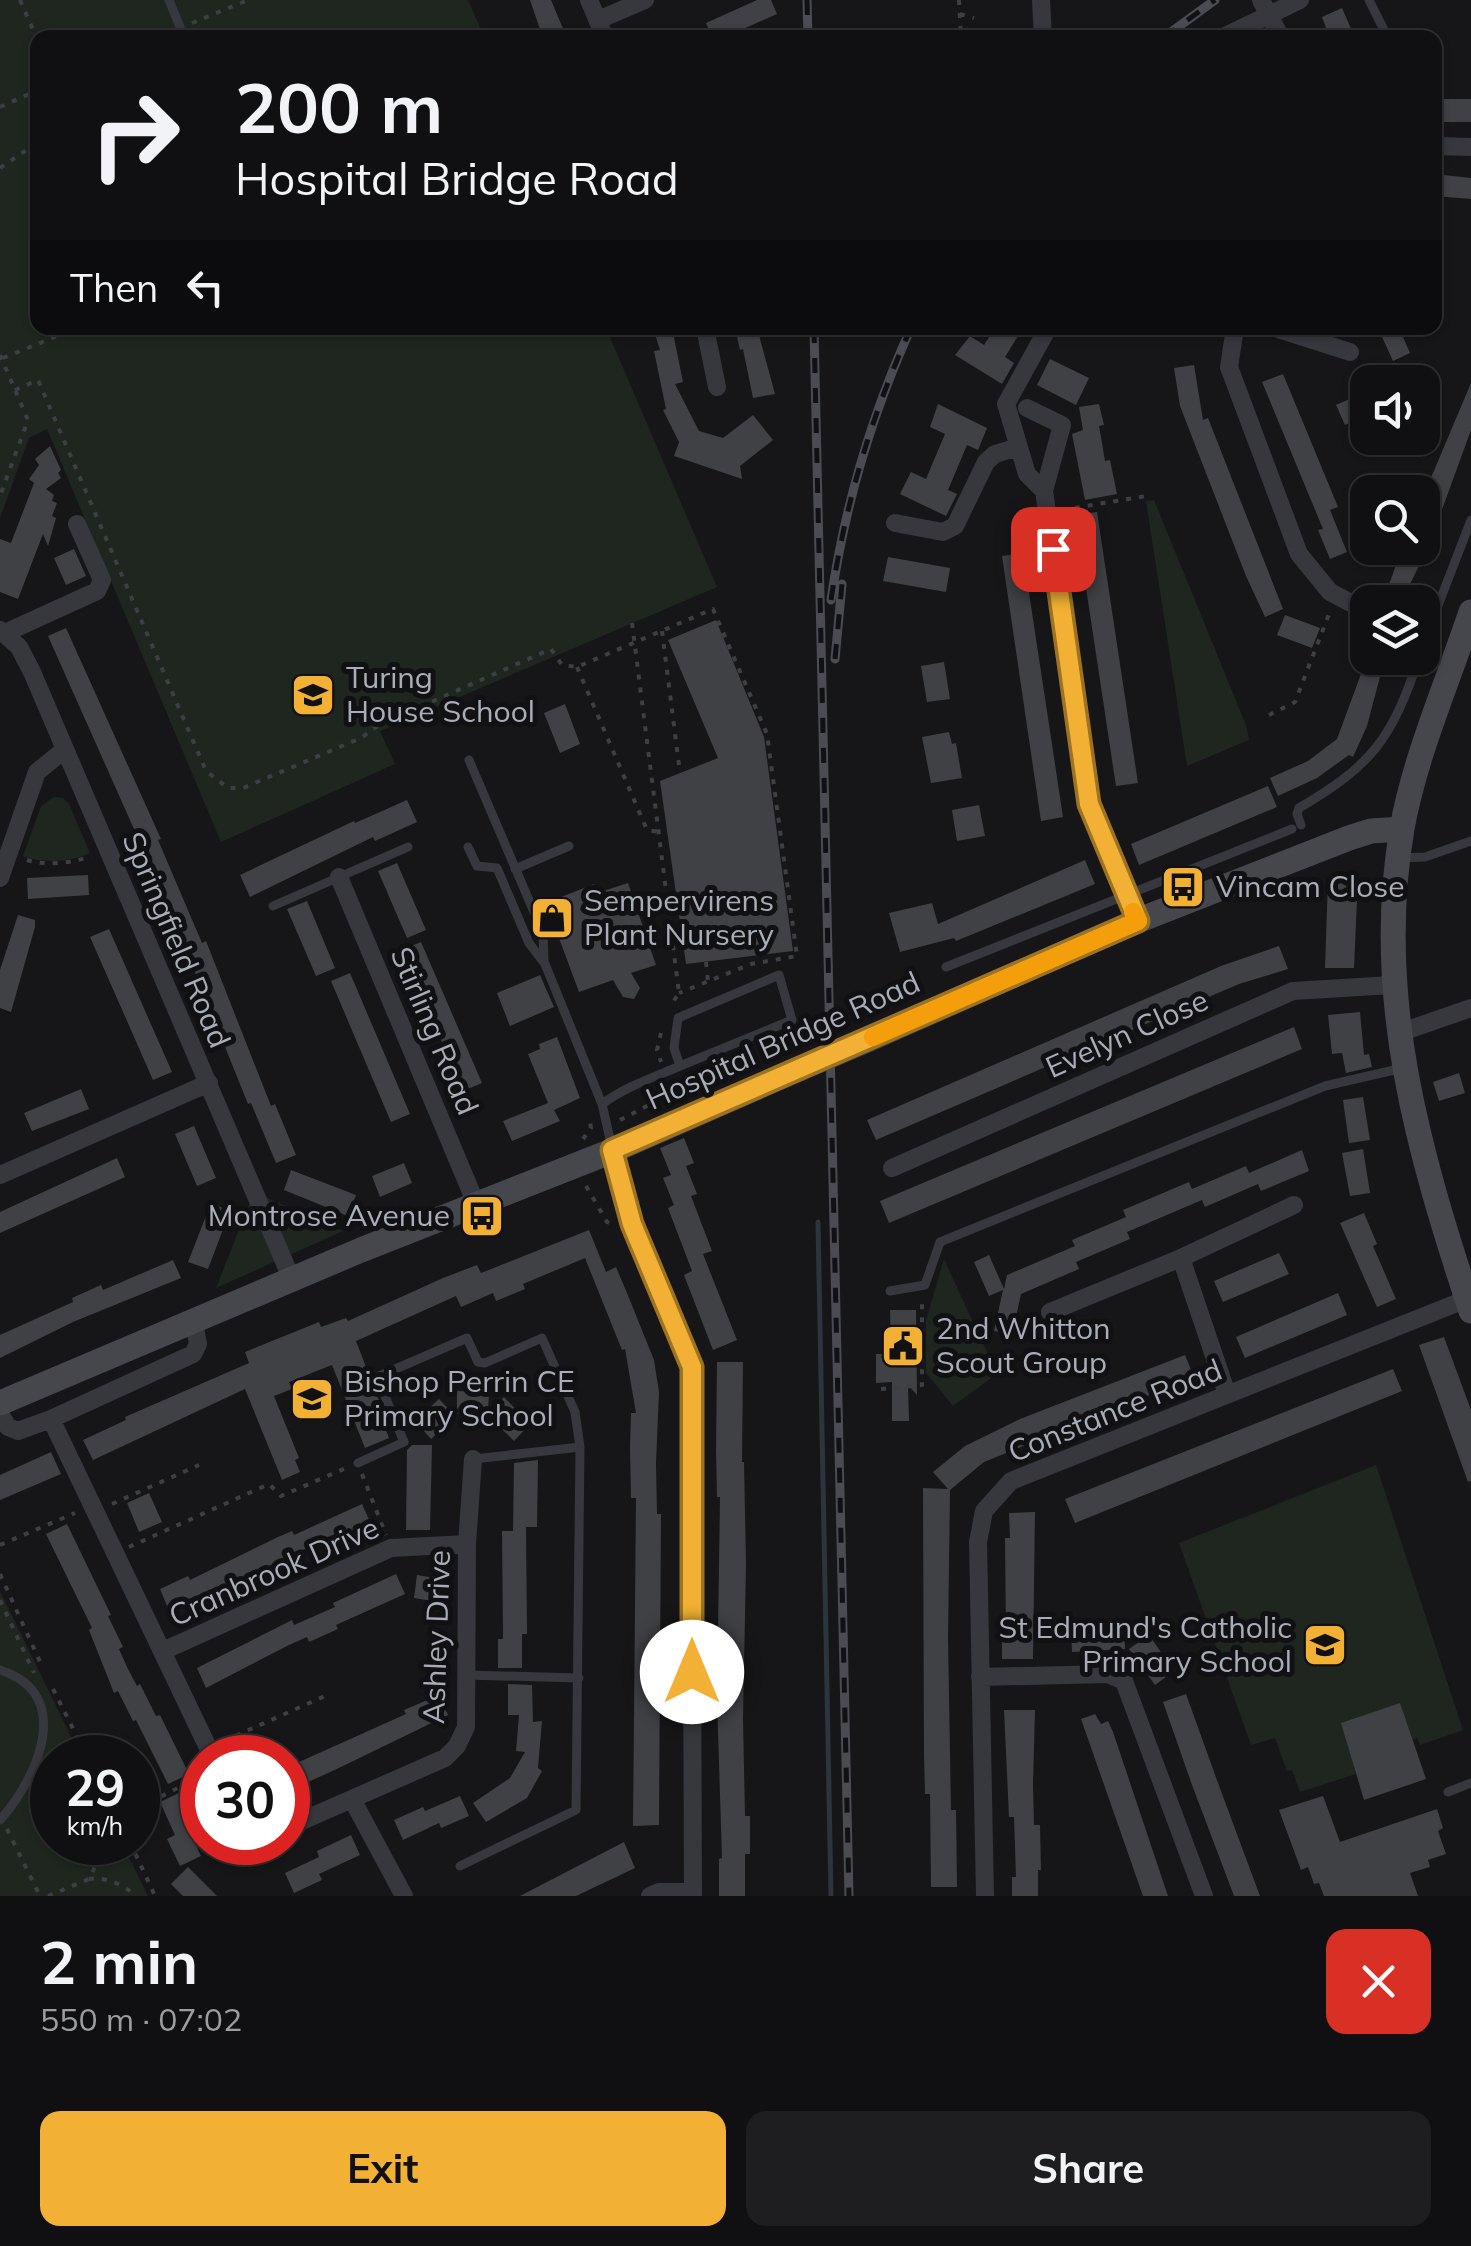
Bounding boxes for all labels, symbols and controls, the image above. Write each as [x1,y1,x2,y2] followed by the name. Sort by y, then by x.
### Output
[235,63,443,151] text: 200 m
[70,70,200,200] icon: right
[235,150,679,206] text: Hospital Bridge Road
[178,260,233,315] icon: left
[70,264,158,312] text: Then
[1350,365,1440,675] map controls
[1350,365,1440,455] button: sound
[1350,475,1440,565] button: search
[1011,507,1096,592] pin
[1026,522,1081,577] icon: arrive
[1350,585,1440,675] button: layers
[346,658,535,730] place label: Turing House School
[290,672,336,718] school or university icon: Turing House School
[114,826,239,1053] street label: Springfield Road
[1160,864,1206,910] bus stop icon: Vincam Close
[1216,867,1405,905] place label: Vincam Close
[584,881,774,953] place label: Sempervirens Plant Nursery
[529,895,575,941] shop icon: Sempervirens Plant Nursery
[383,941,487,1120] street label: Stirling Road
[640,963,925,1118] street label: Hospital Bridge Road
[1039,980,1214,1086] street label: Evelyn Close
[459,1193,505,1239] bus stop icon: Montrose Avenue
[208,1196,450,1234] place label: Montrose Avenue
[936,1309,1111,1381] place label: 2nd Whitton Scout Group
[880,1323,926,1369] public building icon: 2nd Whitton Scout Group
[1002,1350,1227,1470] street label: Constance Road
[344,1362,575,1434] place label: Bishop Perrin CE Primary School
[289,1376,335,1422] school or university icon: Bishop Perrin CE Primary School
[163,1508,384,1634] street label: Cranbrook Drive
[414,1549,458,1724] street label: Ashley Drive
[999,1608,1292,1680] place label: St Edmund's Catholic Primary School
[640,1620,744,1724] position arrow
[1302,1622,1348,1668] school or university icon: St Edmund's Catholic Primary School
[180,1735,310,1865] speed limit sign: 30
[65,1756,125,1819] text: 29
[67,1810,123,1841] text: km/h
[40,1924,198,1999] text: 2 min
[1326,1929,1431,2034] button: close
[40,1999,242,2039] text: 550 m · 07:02
[40,2111,726,2226] button: Exit
[746,2111,1431,2226] button: Share

